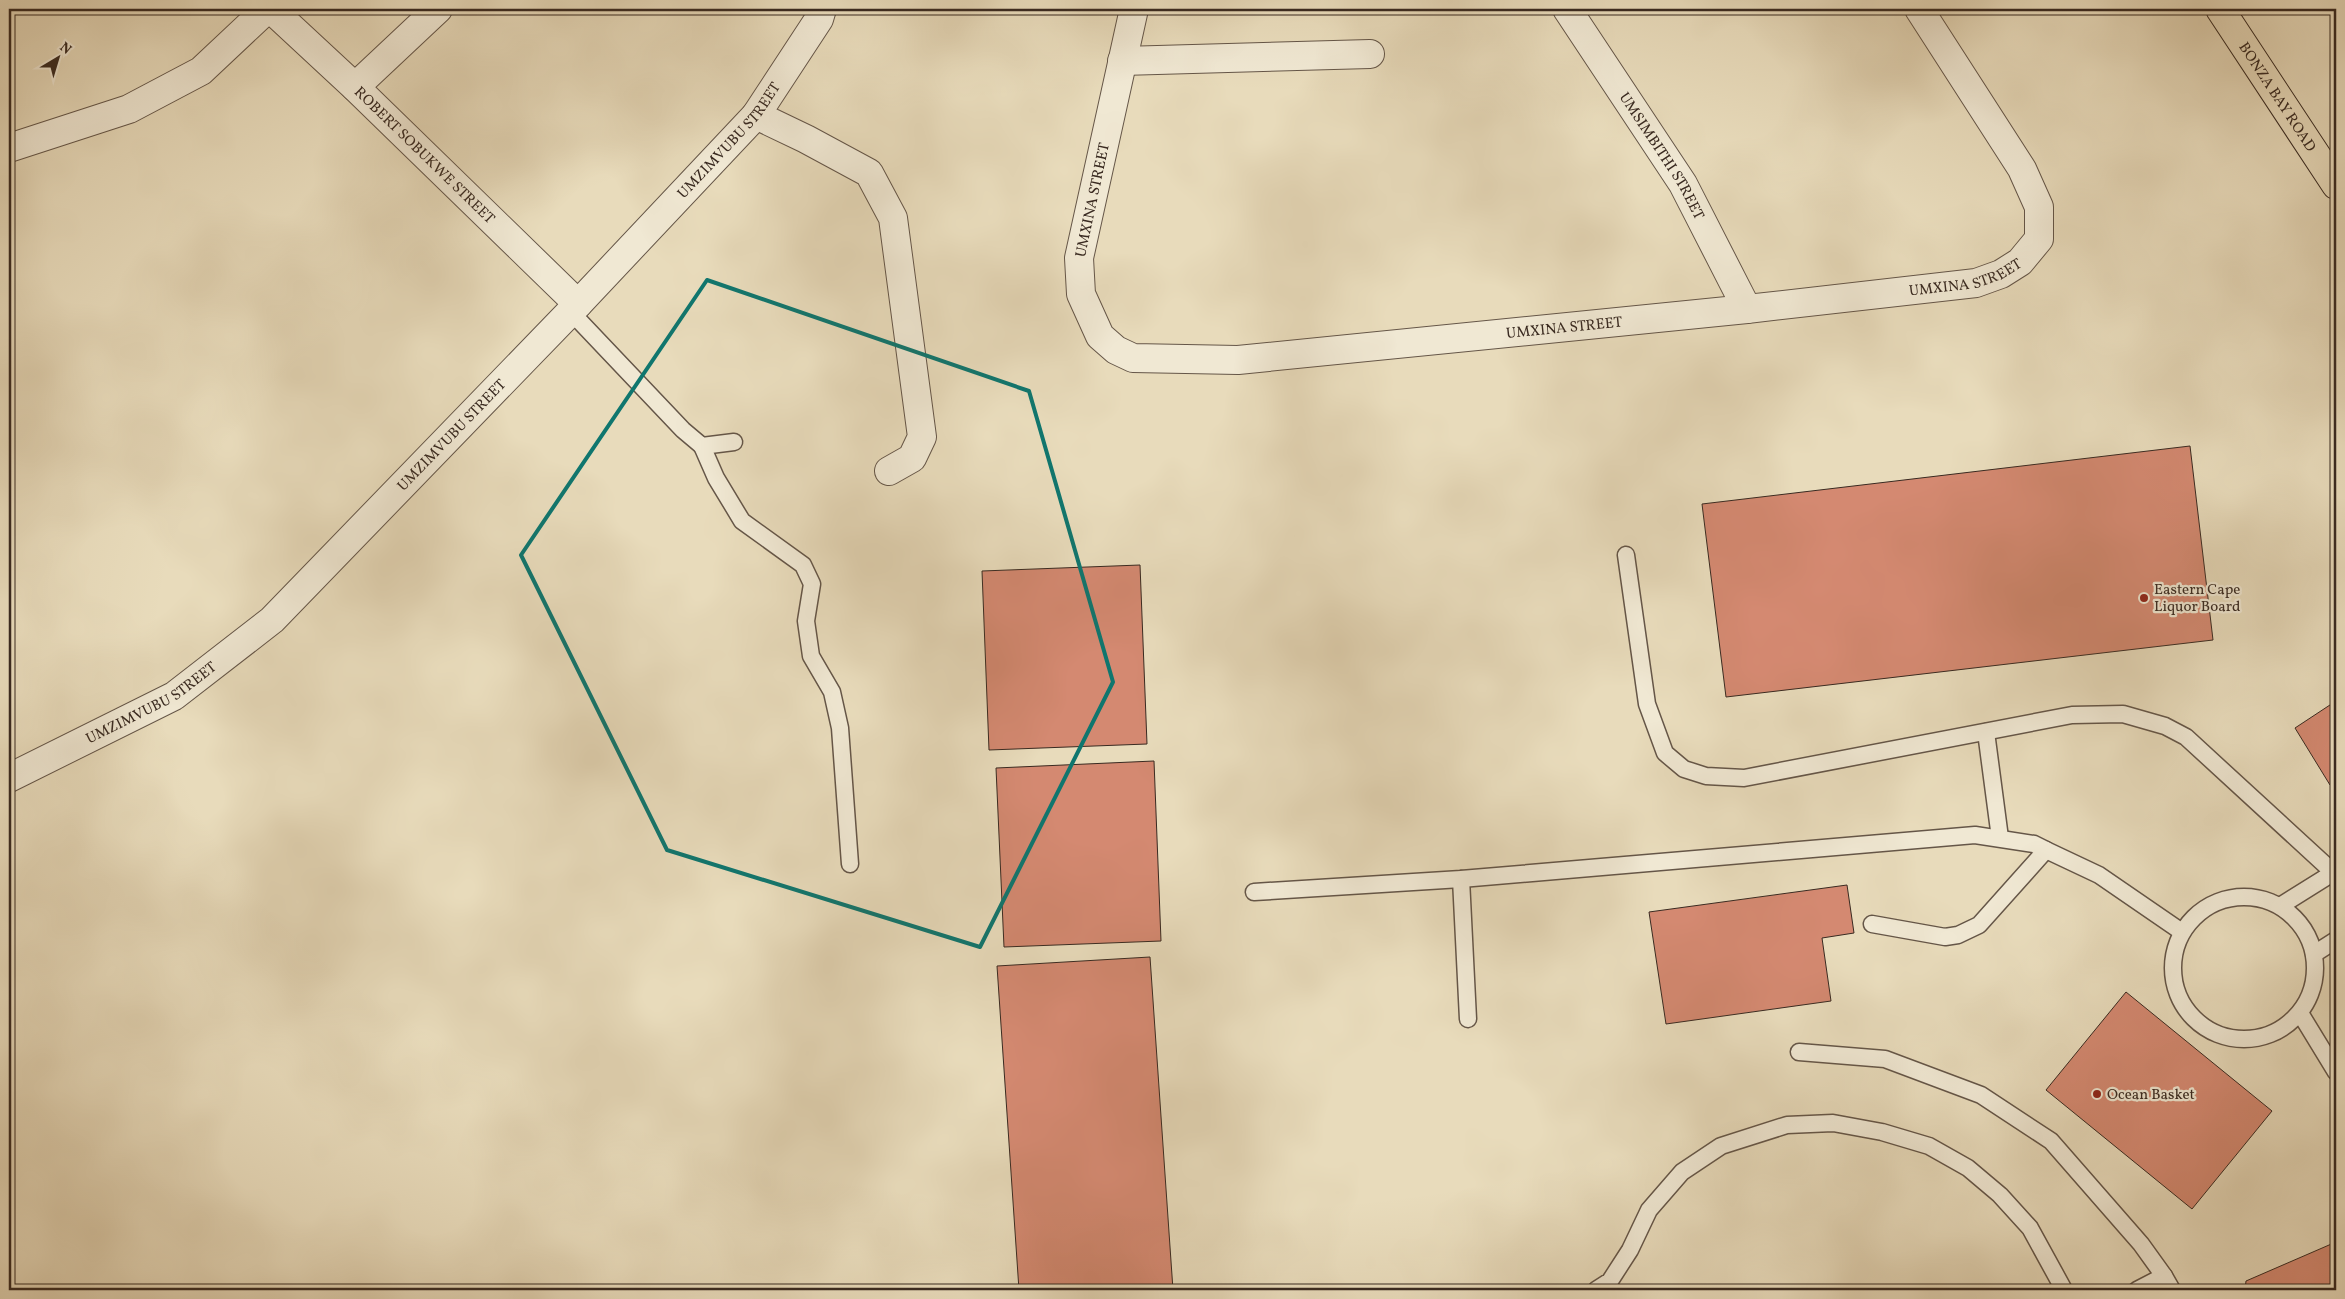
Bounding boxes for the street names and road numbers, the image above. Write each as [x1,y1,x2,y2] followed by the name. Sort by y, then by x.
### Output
[2233,39,2320,156] street label: BONZA BAY ROAD
[673,79,787,204] street label: UMZIMVUBU STREET
[349,83,499,230] street label: ROBERT SOBUKWE STREET
[1613,89,1709,224] street label: UMSIMBITHI STREET
[1071,141,1116,260] street label: UMXINA STREET
[1908,254,2027,303] street label: UMXINA STREET
[1505,313,1624,345] street label: UMXINA STREET
[393,375,512,496] street label: UMZIMVUBU STREET
[83,658,222,750] street label: UMZIMVUBU STREET

